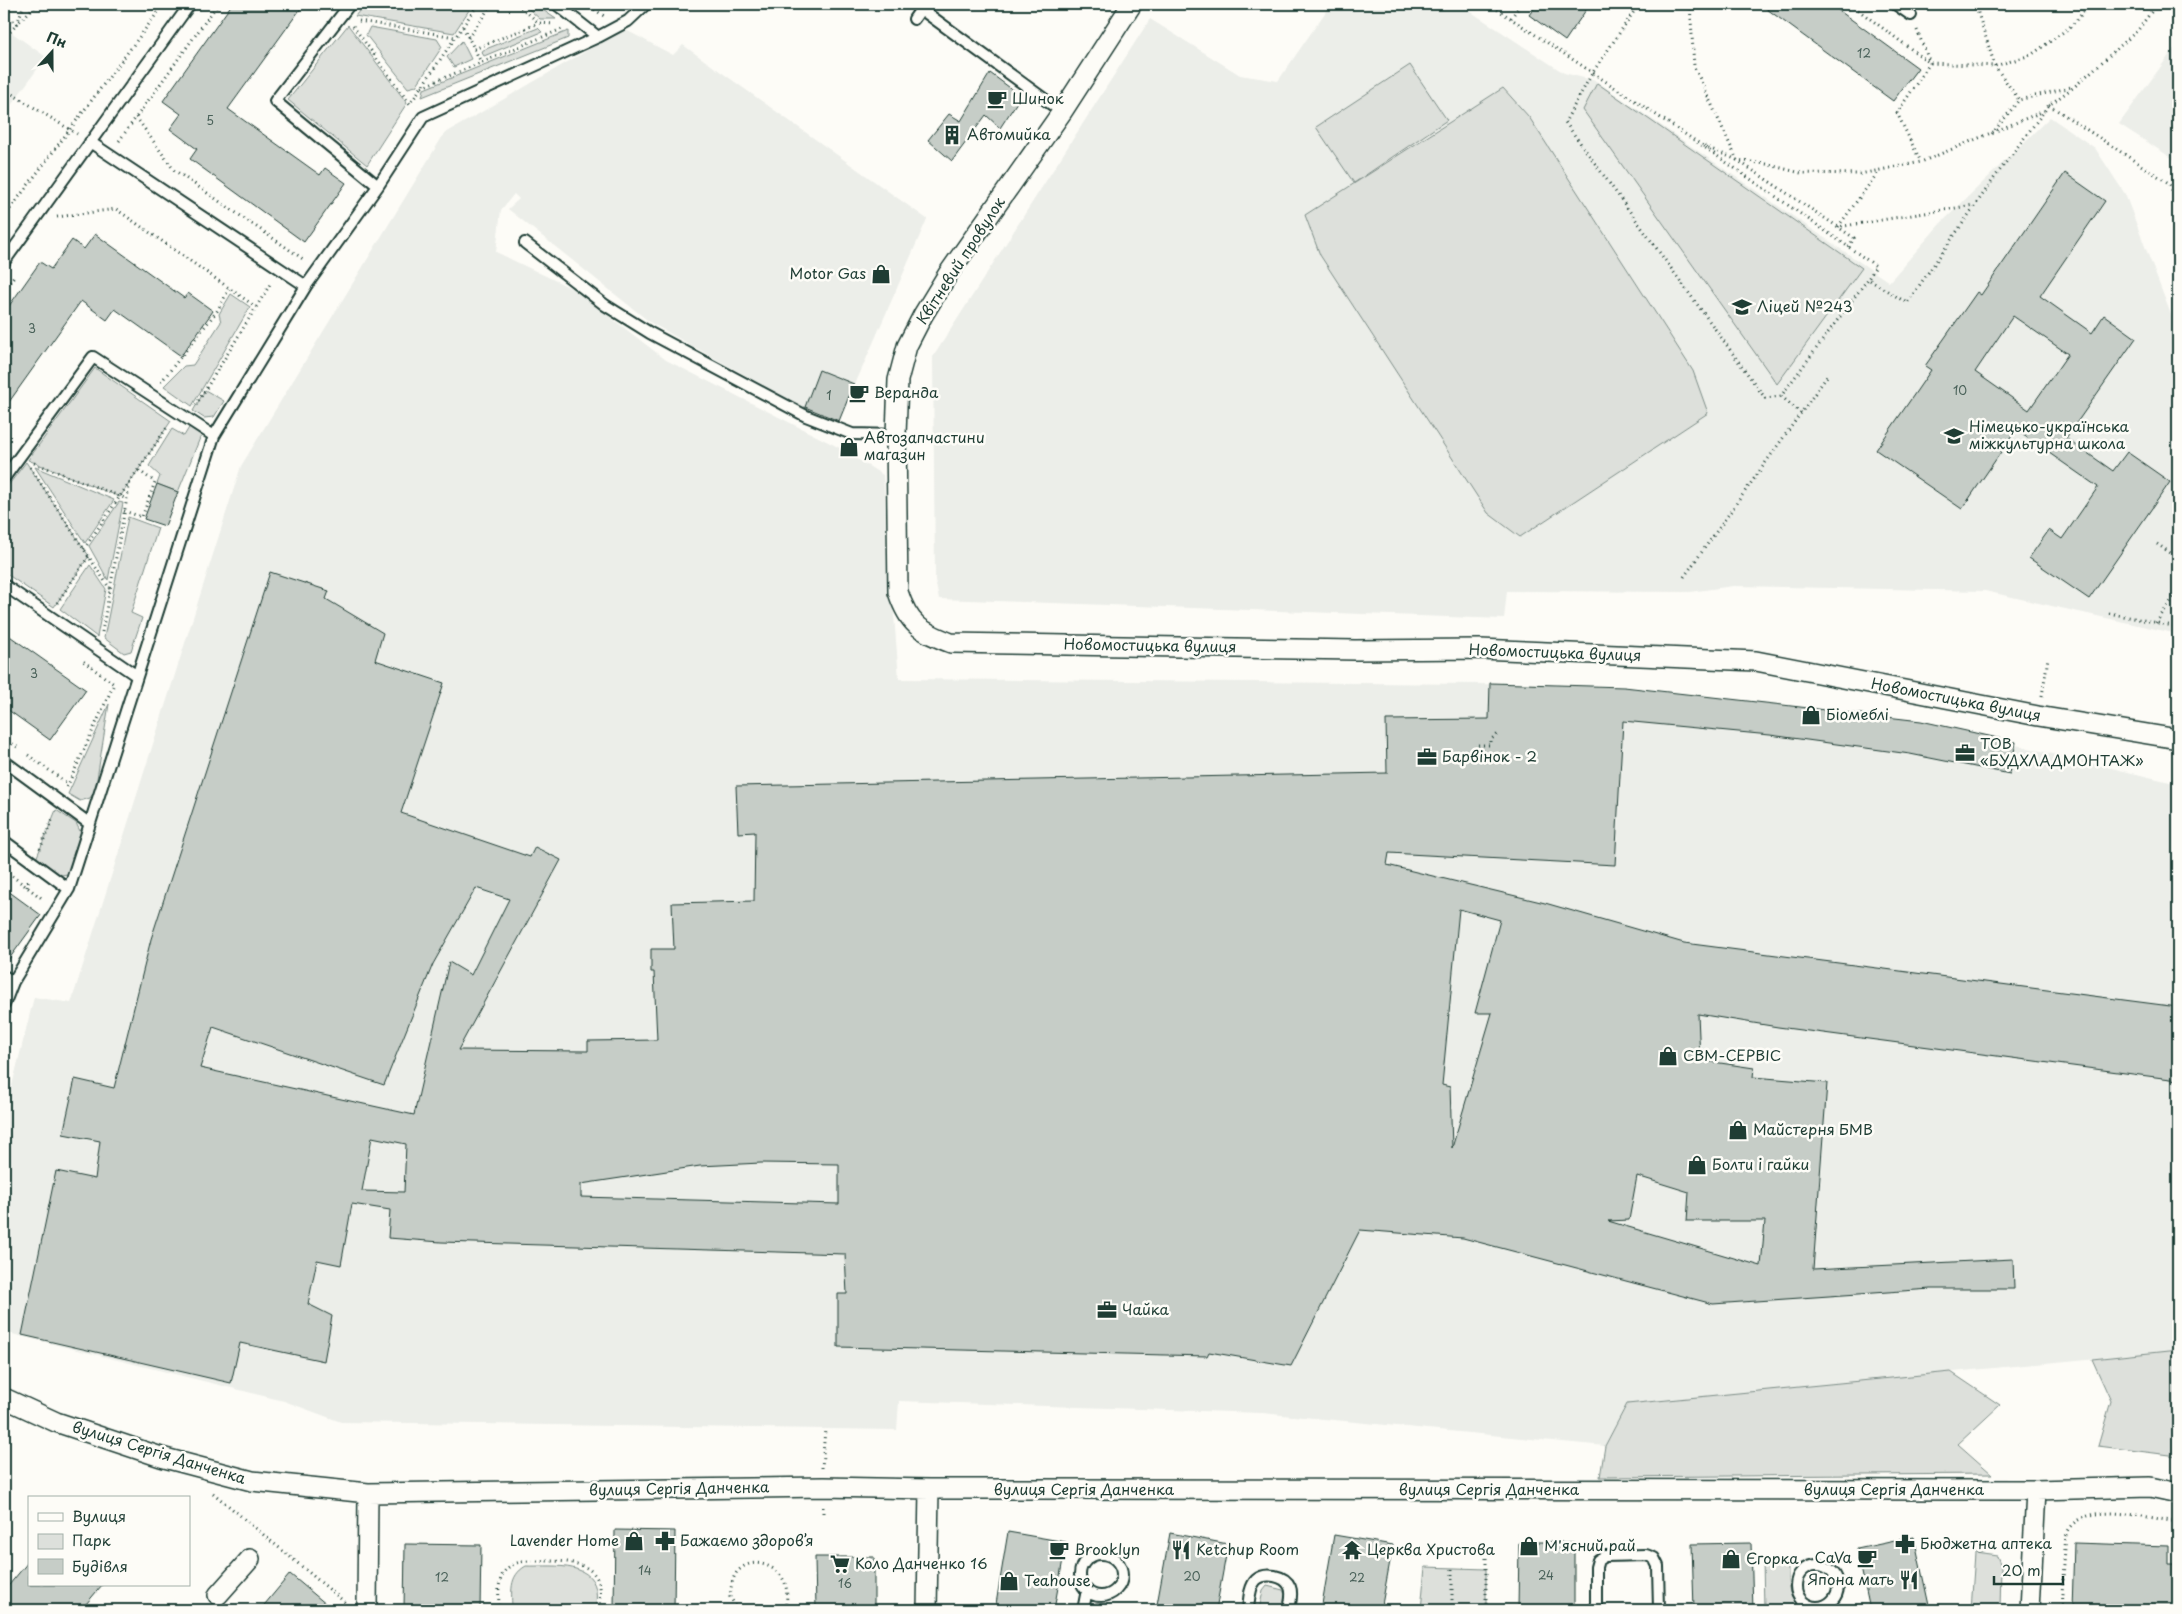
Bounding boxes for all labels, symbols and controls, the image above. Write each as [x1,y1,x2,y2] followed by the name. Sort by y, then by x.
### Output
[44,26,70,53] text: Пн
[28,28,78,78] north arrow
[1857,44,1871,62] house number: 12
[1012,86,1064,109] place label: Шинок
[986,88,1008,110] cafe icon: Шинок
[206,111,214,129] house number: 5
[967,122,1051,145] place label: Автомийка
[941,124,963,146] building icon: Автомийка
[910,192,1010,329] street label: Квітневий провулок
[790,261,866,284] place label: Motor Gas
[870,263,892,285] shop icon: Motor Gas
[1757,294,1853,317] place label: Ліцей №243
[1731,296,1753,318] school or university icon: Ліцей №243
[28,319,36,337] house number: 3
[874,380,939,403] place label: Веранда
[1953,381,1967,399] house number: 10
[848,382,870,404] cafe icon: Веранда
[826,386,832,404] house number: 1
[1969,414,2129,454] place label: Німецько-українська міжкультурна школа
[864,425,985,465] place label: Автозапчастини магазин
[1943,425,1965,447] school or university icon: Німецько-українська міжкультурна школа
[838,436,860,458] shop icon: Автозапчастини магазин
[1063,631,1237,658] street label: Новомостицька вулиця
[1468,637,1642,666] street label: Новомостицька вулиця
[30,664,38,682] house number: 3
[1869,671,2043,726] street label: Новомостицька вулиця
[1826,702,1889,725] place label: Біомеблі
[1800,704,1822,726] shop icon: Біомеблі
[1980,731,2144,771] place label: ТОВ «БУДХЛАДМОНТАЖ»
[1954,742,1976,764] office icon: ТОВ «БУДХЛАДМОНТАЖ»
[1442,744,1537,767] place label: Барвінок - 2
[1416,746,1438,768] office icon: Барвінок - 2
[1683,1043,1781,1066] place label: СВМ-СЕРВІС
[1657,1045,1679,1067] shop icon: СВМ-СЕРВІС
[1753,1117,1873,1140] place label: Майстерня БМВ
[1727,1119,1749,1141] shop icon: Майстерня БМВ
[1712,1152,1809,1175] place label: Болти і гайки
[1686,1154,1708,1176] shop icon: Болти і гайки
[1122,1297,1170,1320] place label: Чайка
[1096,1299,1118,1321] office icon: Чайка
[70,1414,250,1489] street label: вулиця Сергія Данченка
[589,1474,770,1501] street label: вулиця Сергія Данченка
[994,1477,1175,1500] street label: вулиця Сергія Данченка
[1399,1477,1580,1500] street label: вулиця Сергія Данченка
[1804,1477,1985,1500] street label: вулиця Сергія Данченка
[28,1496,190,1586] legend
[72,1504,126,1527] text: Вулиця
[72,1528,111,1551] text: Парк
[510,1528,619,1551] place label: Lavender Home
[680,1528,814,1551] place label: Бажаємо здоровʼя
[623,1530,645,1552] shop icon: Lavender Home
[654,1530,676,1552] pharmacy icon: Бажаємо здоровʼя
[1920,1531,2053,1554] place label: Бюджетна аптека
[1544,1533,1636,1556] place label: М'ясний рай
[1894,1533,1916,1555] pharmacy icon: Бюджетна аптека
[1518,1535,1540,1557] shop icon: М'ясний рай
[1074,1537,1140,1560] place label: Brooklyn
[1196,1537,1299,1560] place label: Ketchup Room
[1367,1537,1496,1560] place label: Церква Христова
[1048,1539,1070,1561] cafe icon: Brooklyn
[1170,1539,1192,1561] restaurant icon: Ketchup Room
[1341,1539,1363,1561] temple icon: Церква Христова
[1815,1545,1853,1568] place label: CaVa
[1746,1546,1799,1569] place label: Єгорка
[1856,1547,1878,1569] cafe icon: CaVa
[1720,1548,1742,1570] shop icon: Єгорка
[855,1551,987,1574] place label: Коло Данченко 16
[829,1553,851,1575] supermarket icon: Коло Данченко 16
[72,1554,128,1577] text: Будівля
[1994,1554,2063,1586] scale bar
[2002,1558,2041,1581] text: 20 m
[638,1561,652,1579] house number: 14
[1538,1566,1554,1584] house number: 24
[1183,1567,1201,1585] house number: 20
[1808,1567,1894,1590] place label: Япона мать
[435,1568,449,1586] house number: 12
[1024,1568,1091,1591] place label: Teahouse
[1349,1568,1365,1586] house number: 22
[1898,1569,1920,1591] restaurant icon: Япона мать
[998,1570,1020,1592] shop icon: Teahouse
[838,1574,852,1592] house number: 16

